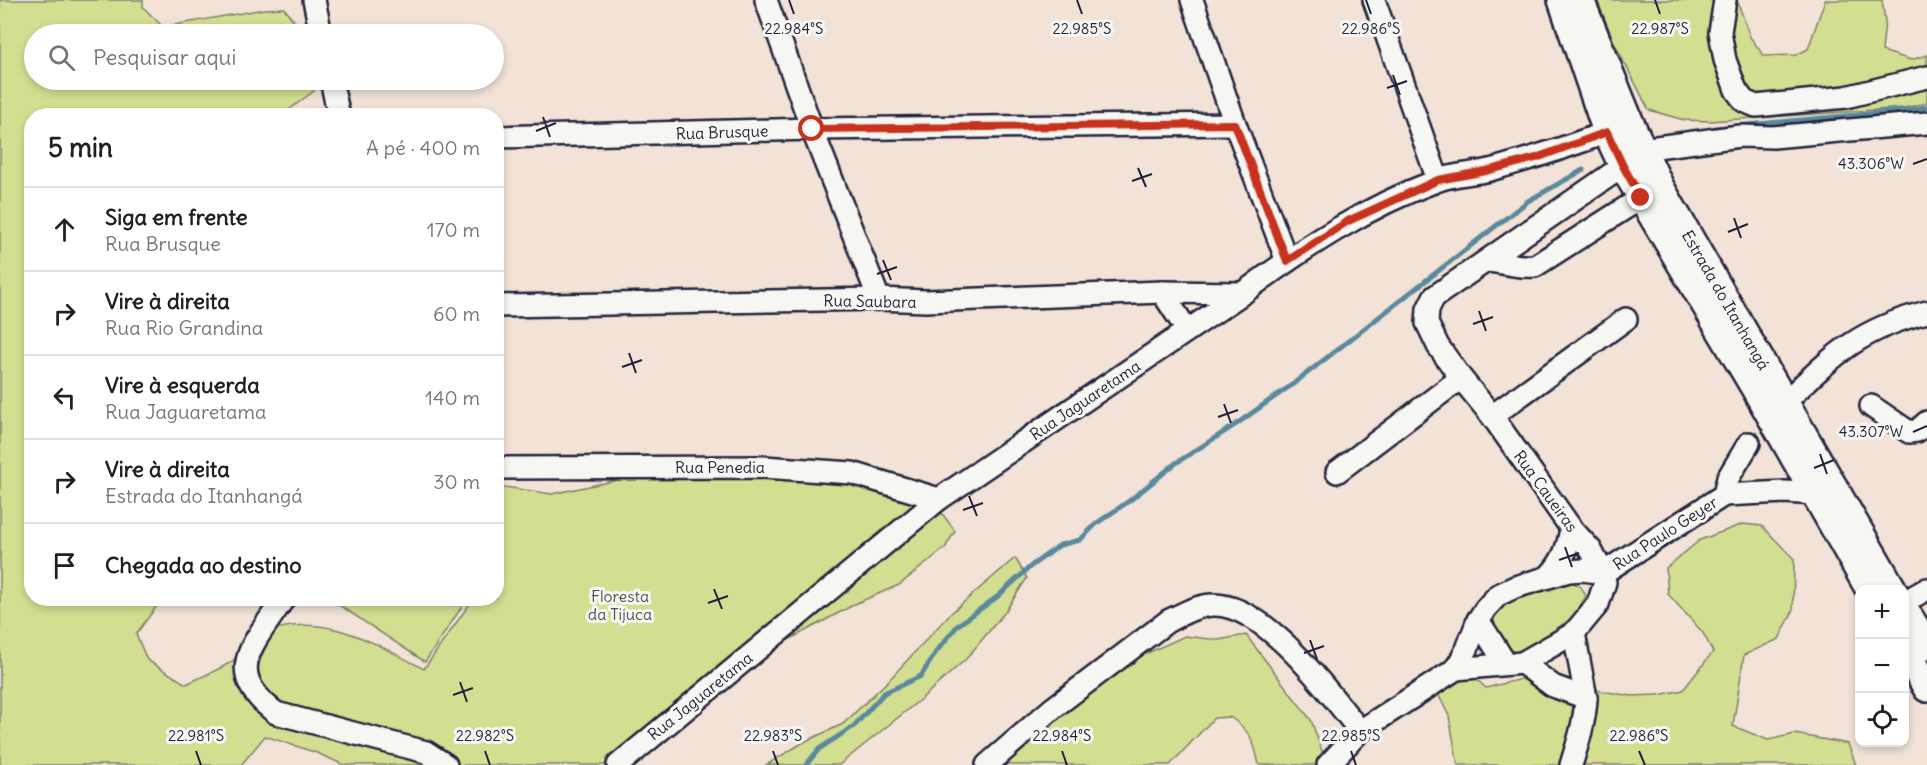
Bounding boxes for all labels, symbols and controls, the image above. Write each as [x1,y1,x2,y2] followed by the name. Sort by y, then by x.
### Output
[765,19,823,38] text: 22.984°S
[1053,19,1111,38] text: 22.985°S
[1342,19,1400,38] text: 22.986°S
[1631,19,1689,38] text: 22.987°S
[24,24,504,90] search box
[45,41,78,74] icon: search
[93,43,236,71] text: Pesquisar aqui
[798,115,824,141] route start
[675,120,769,144] street label: Rua Brusque
[48,131,113,164] text: 5 min
[366,135,480,160] text: A pé · 400 m
[1838,154,1904,173] text: 43.306°W
[1627,184,1653,210] route end
[105,203,248,231] text: Siga em frente
[48,213,81,246] icon: ahead
[427,217,480,242] text: 170 m
[1678,227,1774,373] street label: Estrada do Itanhangá
[105,231,221,256] text: Rua Brusque
[105,287,230,315] text: Vire à direita
[823,290,917,312] street label: Rua Saubara
[48,297,81,330] icon: right
[433,301,480,326] text: 60 m
[105,315,263,340] text: Rua Rio Grandina
[1026,356,1144,444] street label: Rua Jaguaretama
[105,371,260,399] text: Vire à esquerda
[48,381,81,414] icon: left
[425,385,480,410] text: 140 m
[105,399,266,424] text: Rua Jaguaretama
[1839,422,1904,441] text: 43.307°W
[1510,446,1582,536] street label: Rua Caueiras
[105,455,230,483] text: Vire à direita
[675,457,765,477] street label: Rua Penedia
[48,465,81,498] icon: right
[433,469,480,494] text: 30 m
[105,483,303,508] text: Estrada do Itanhangá
[1609,491,1721,574] street label: Rua Paulo Geyer
[48,549,81,582] icon: arrive
[105,551,302,579] text: Chegada ao destino
[1855,585,1909,747] map controls
[1855,585,1909,639] button: +
[588,586,652,624] park label: Floresta da Tijuca
[1855,639,1909,693] button: −
[644,648,756,744] street label: Rua Jaguaretama
[1855,693,1909,747] button: locate
[168,726,224,745] text: 22.981°S
[456,726,514,745] text: 22.982°S
[744,726,802,745] text: 22.983°S
[1033,726,1091,745] text: 22.984°S
[1322,726,1380,745] text: 22.985°S
[1610,726,1668,745] text: 22.986°S

